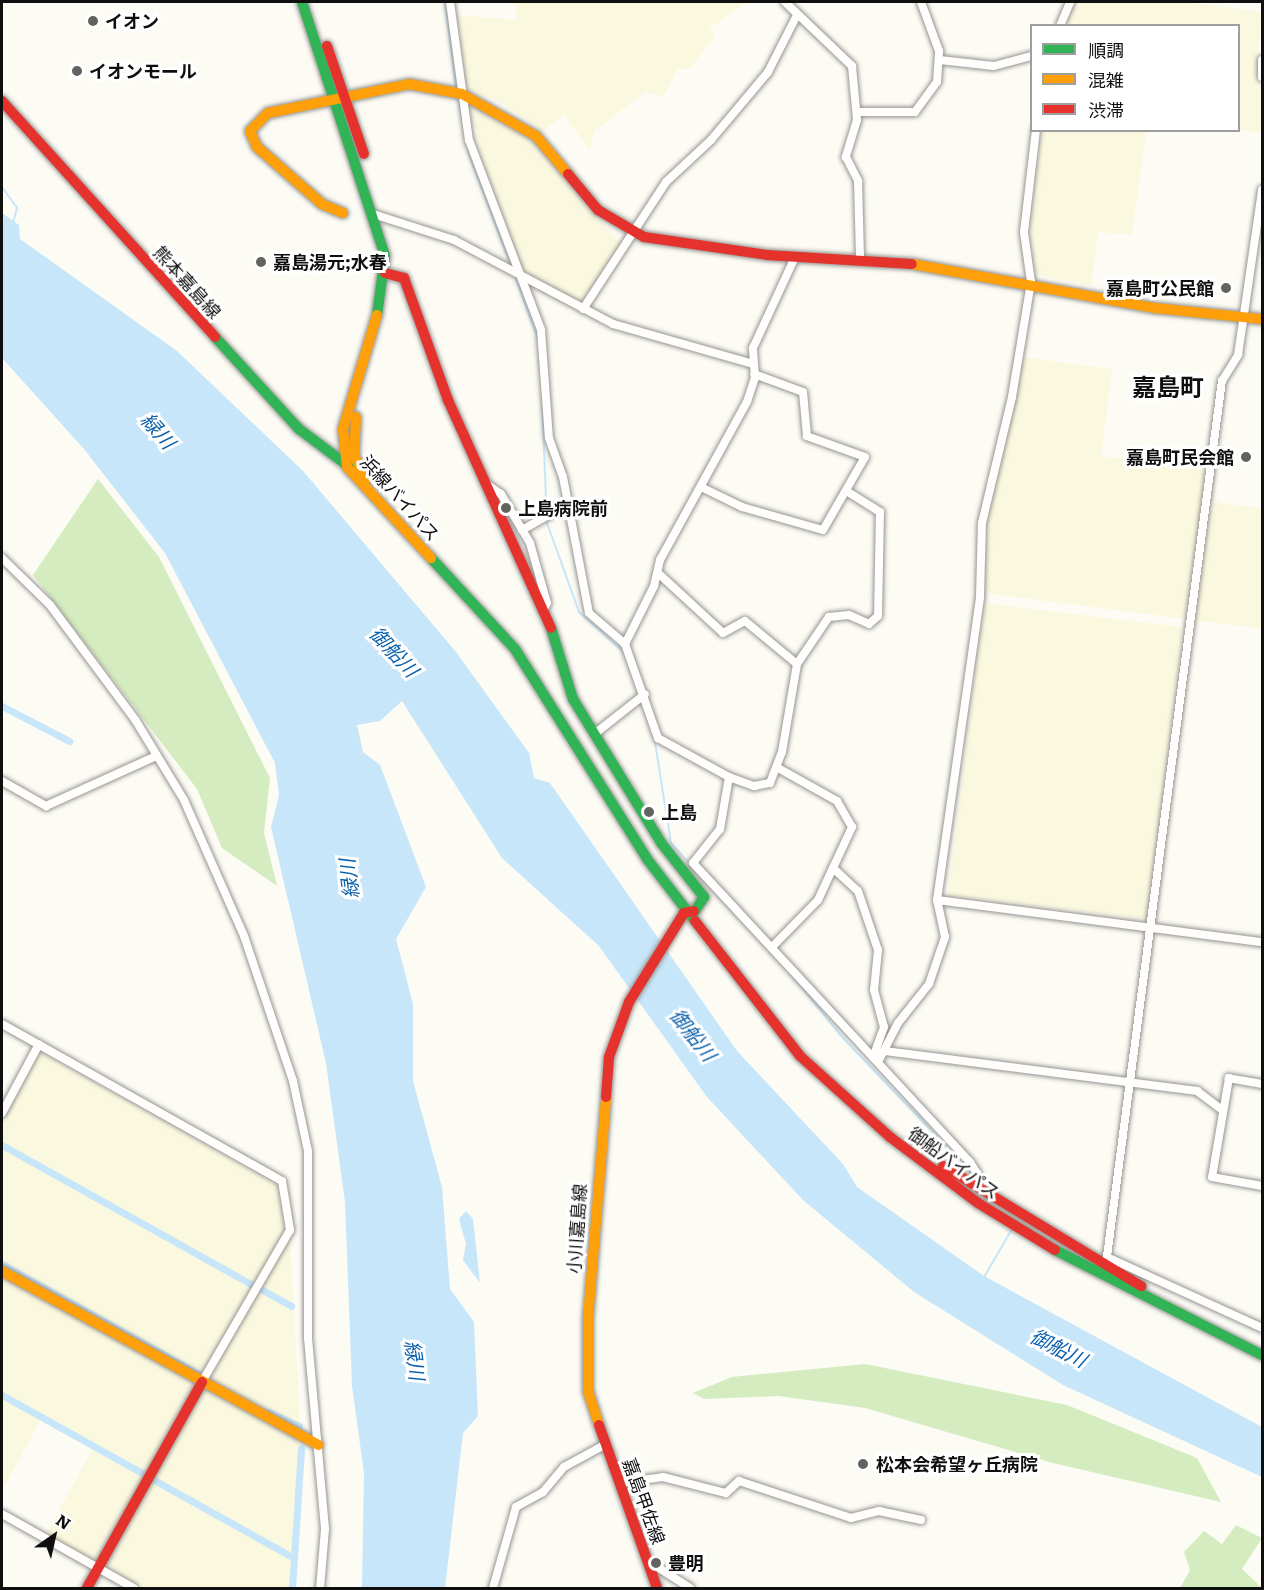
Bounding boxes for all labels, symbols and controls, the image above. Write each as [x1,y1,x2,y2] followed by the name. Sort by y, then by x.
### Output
[105,10,159,32] place label: イオン
[86,14,100,28] marker: イオン
[1030,24,1240,132] legend
[1088,36,1124,63] text: 順調
[89,60,197,82] place label: イオンモール
[70,64,84,78] marker: イオンモール
[1088,66,1124,93] text: 混雑
[1088,96,1124,123] text: 渋滞
[149,241,225,323] street label: 熊本嘉島線
[273,251,387,273] place label: 嘉島湯元;水春
[254,255,268,269] marker: 嘉島湯元;水春
[1106,277,1214,299] place label: 嘉島町公民館
[1219,281,1233,295] marker: 嘉島町公民館
[1132,372,1204,400] district label: 嘉島町
[137,407,181,453] water label: 緑川
[1126,446,1234,468] place label: 嘉島町民会館
[1239,450,1253,464] marker: 嘉島町民会館
[356,451,444,545] street label: 浜線バイパス
[518,497,608,519] place label: 上島病院前
[499,501,513,515] marker: 上島病院前
[366,621,424,681] water label: 御船川
[661,801,697,823] place label: 上島
[642,805,656,819] marker: 上島
[334,858,362,900] water label: 緑川
[666,1003,722,1065] water label: 御船川
[904,1123,1004,1203] street label: 御船バイパス
[563,1183,591,1275] street label: 小川嘉島線
[1027,1323,1091,1371] water label: 御船川
[401,1339,431,1381] water label: 緑川
[876,1453,1038,1475] place label: 松本会希望ヶ丘病院
[618,1455,670,1547] street label: 嘉島甲佐線
[854,1455,872,1473] marker: 松本会希望ヶ丘病院
[24,1506,84,1566] north arrow
[52,1507,76,1535] text: N
[668,1552,704,1574] place label: 豊明
[649,1556,663,1570] marker: 豊明

